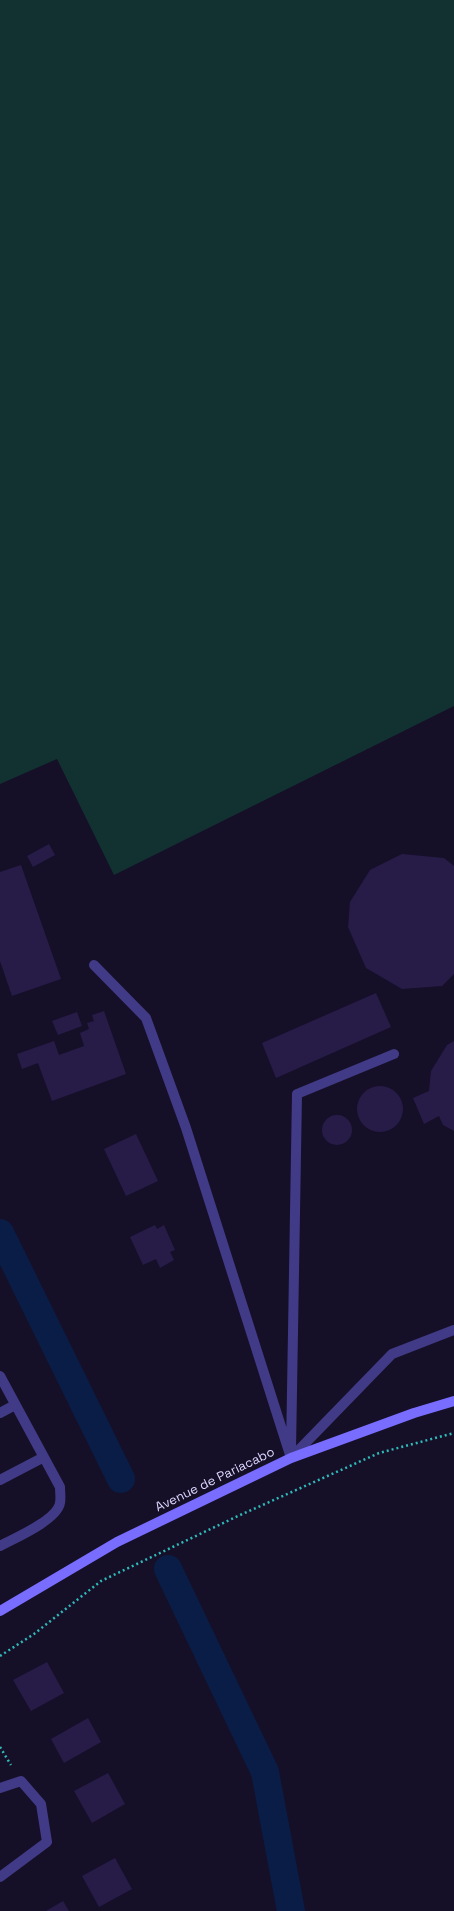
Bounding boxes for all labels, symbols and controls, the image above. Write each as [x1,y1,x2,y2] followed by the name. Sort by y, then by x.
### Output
[153,1444,277,1516] street label: Avenue de Pariacabo

